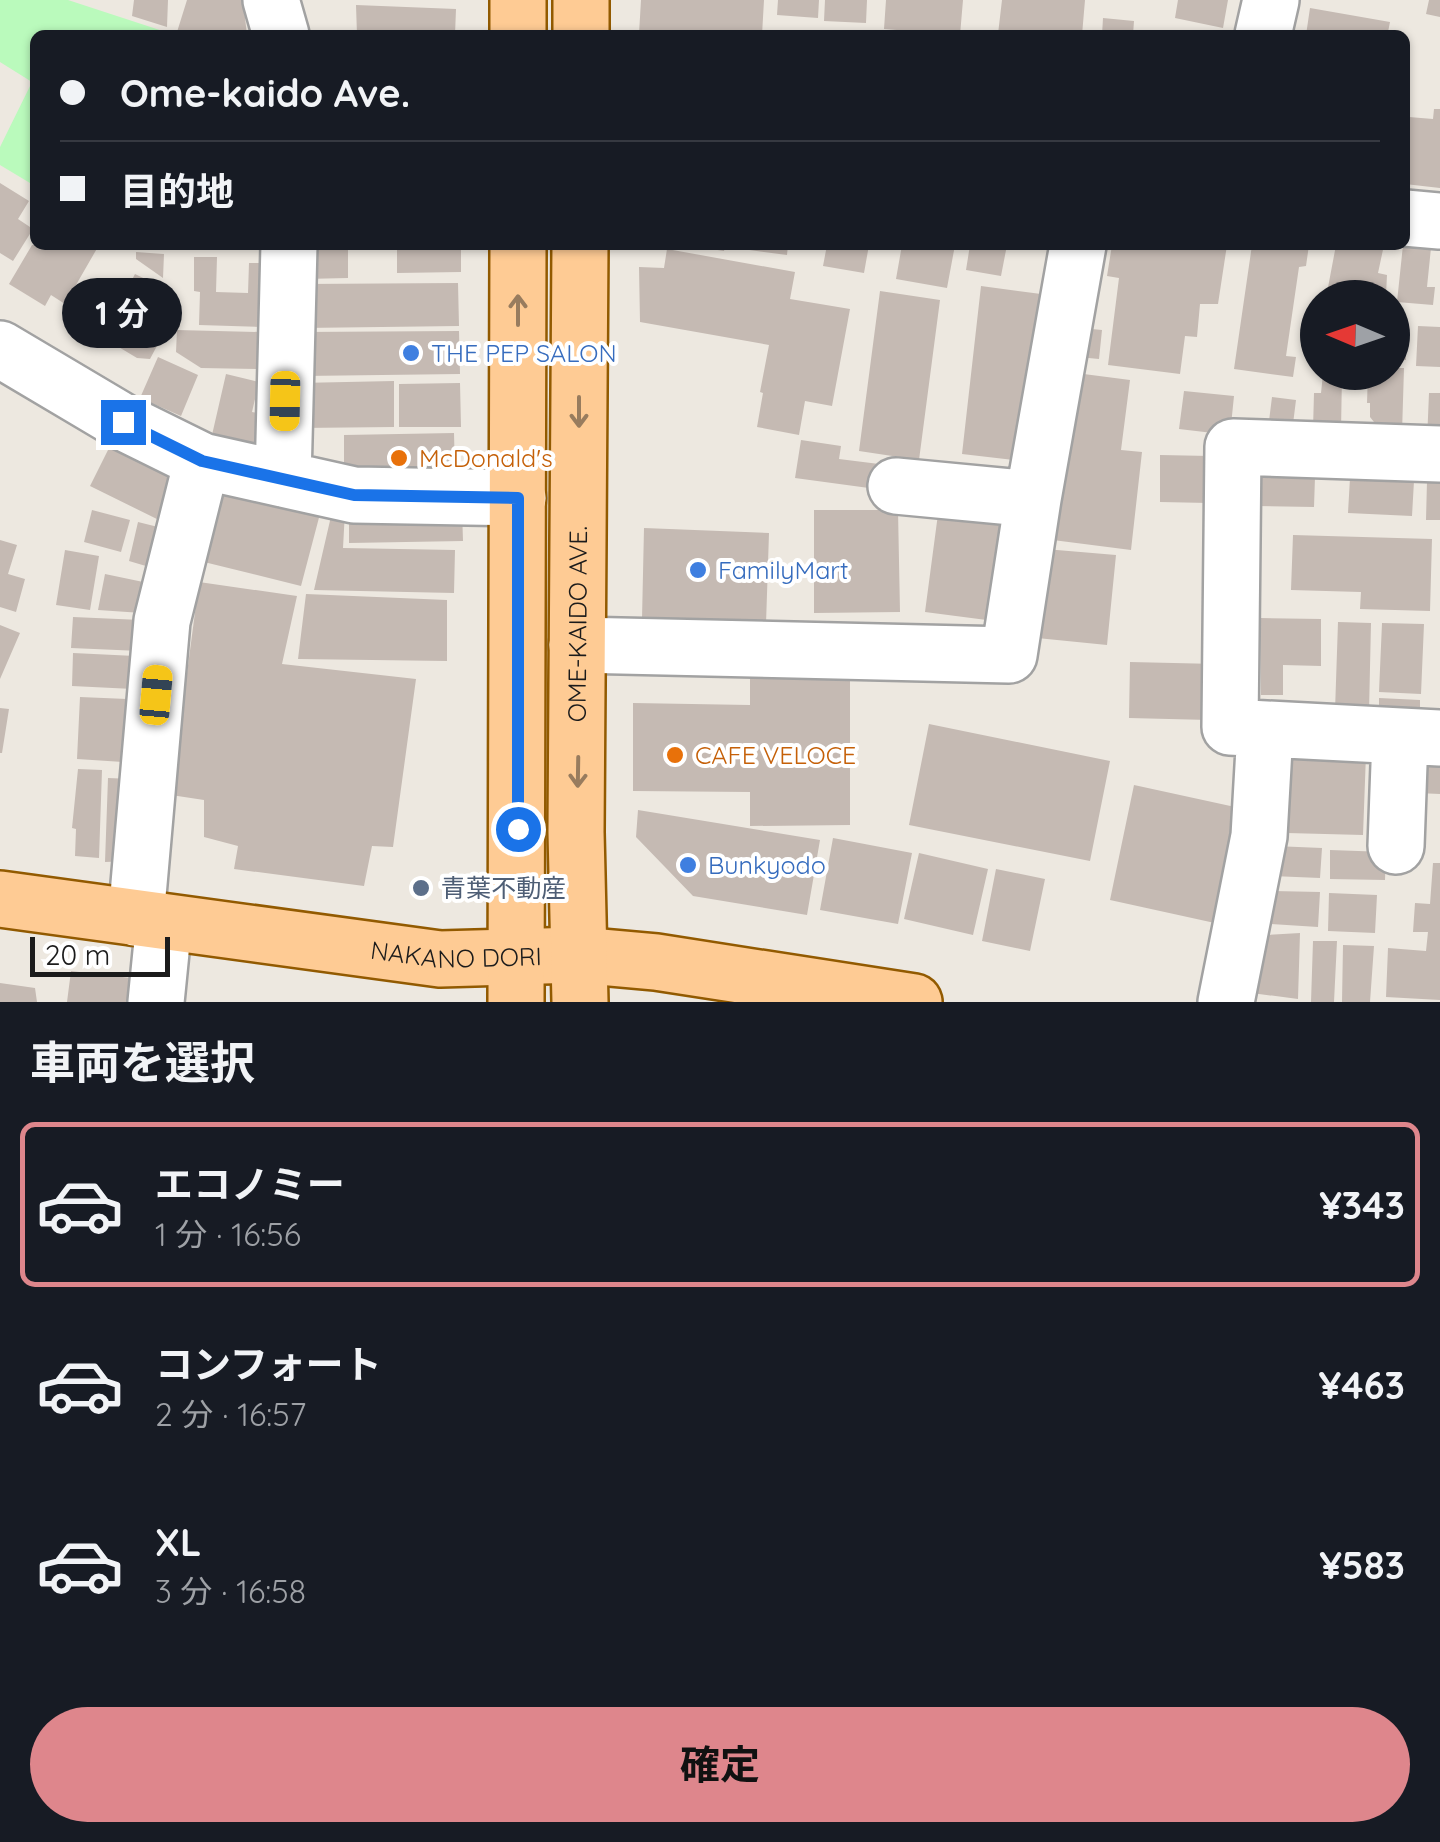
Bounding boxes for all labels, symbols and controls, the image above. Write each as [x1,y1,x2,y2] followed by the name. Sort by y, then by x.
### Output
[120,69,410,117] text: Ome-kaido Ave.
[120,167,234,215] text: 目的地
[63,277,183,347] callout: 1 分
[1300,280,1410,390] north arrow
[1300,280,1410,390] map controls
[95,293,149,333] text: 1 分
[508,294,528,326] one-way arrow
[431,337,617,368] place label: THE PEP SALON
[400,342,422,364] marker: THE PEP SALON
[269,371,301,431] car
[570,396,588,428] one-way arrow
[101,400,146,445] route end
[419,442,553,473] place label: McDonald's
[388,447,410,469] marker: McDonald's
[561,526,593,722] street label: OME-KAIDO AVE.
[718,554,848,585] place label: FamilyMart
[687,559,709,581] marker: FamilyMart
[138,664,174,726] car
[695,739,856,770] place label: CAFE VELOCE
[664,744,686,766] marker: CAFE VELOCE
[568,756,587,788] one-way arrow
[496,807,541,852] route start
[708,849,826,880] place label: Bunkyodo
[677,854,699,876] marker: Bunkyodo
[441,872,566,903] place label: 青葉不動産
[410,877,432,899] marker: 青葉不動産
[30,932,170,976] scale bar
[369,934,542,974] street label: NAKANO DORI
[45,937,110,972] text: 20 m
[30,1034,255,1090] text: 車両を選択
[35,1160,125,1250] icon: car
[155,1160,345,1208] text: エコノミー
[1319,1181,1405,1229] text: ¥343
[155,1214,301,1254] text: 1 分 · 16:56
[35,1340,125,1430] icon: car
[155,1340,382,1388] text: コンフォート
[1319,1361,1405,1409] text: ¥463
[155,1394,306,1434] text: 2 分 · 16:57
[155,1518,201,1566] text: XL
[35,1520,125,1610] icon: car
[1319,1541,1405,1589] text: ¥583
[155,1571,306,1611] text: 3 分 · 16:58
[30,1707,1410,1822] button: 確定

